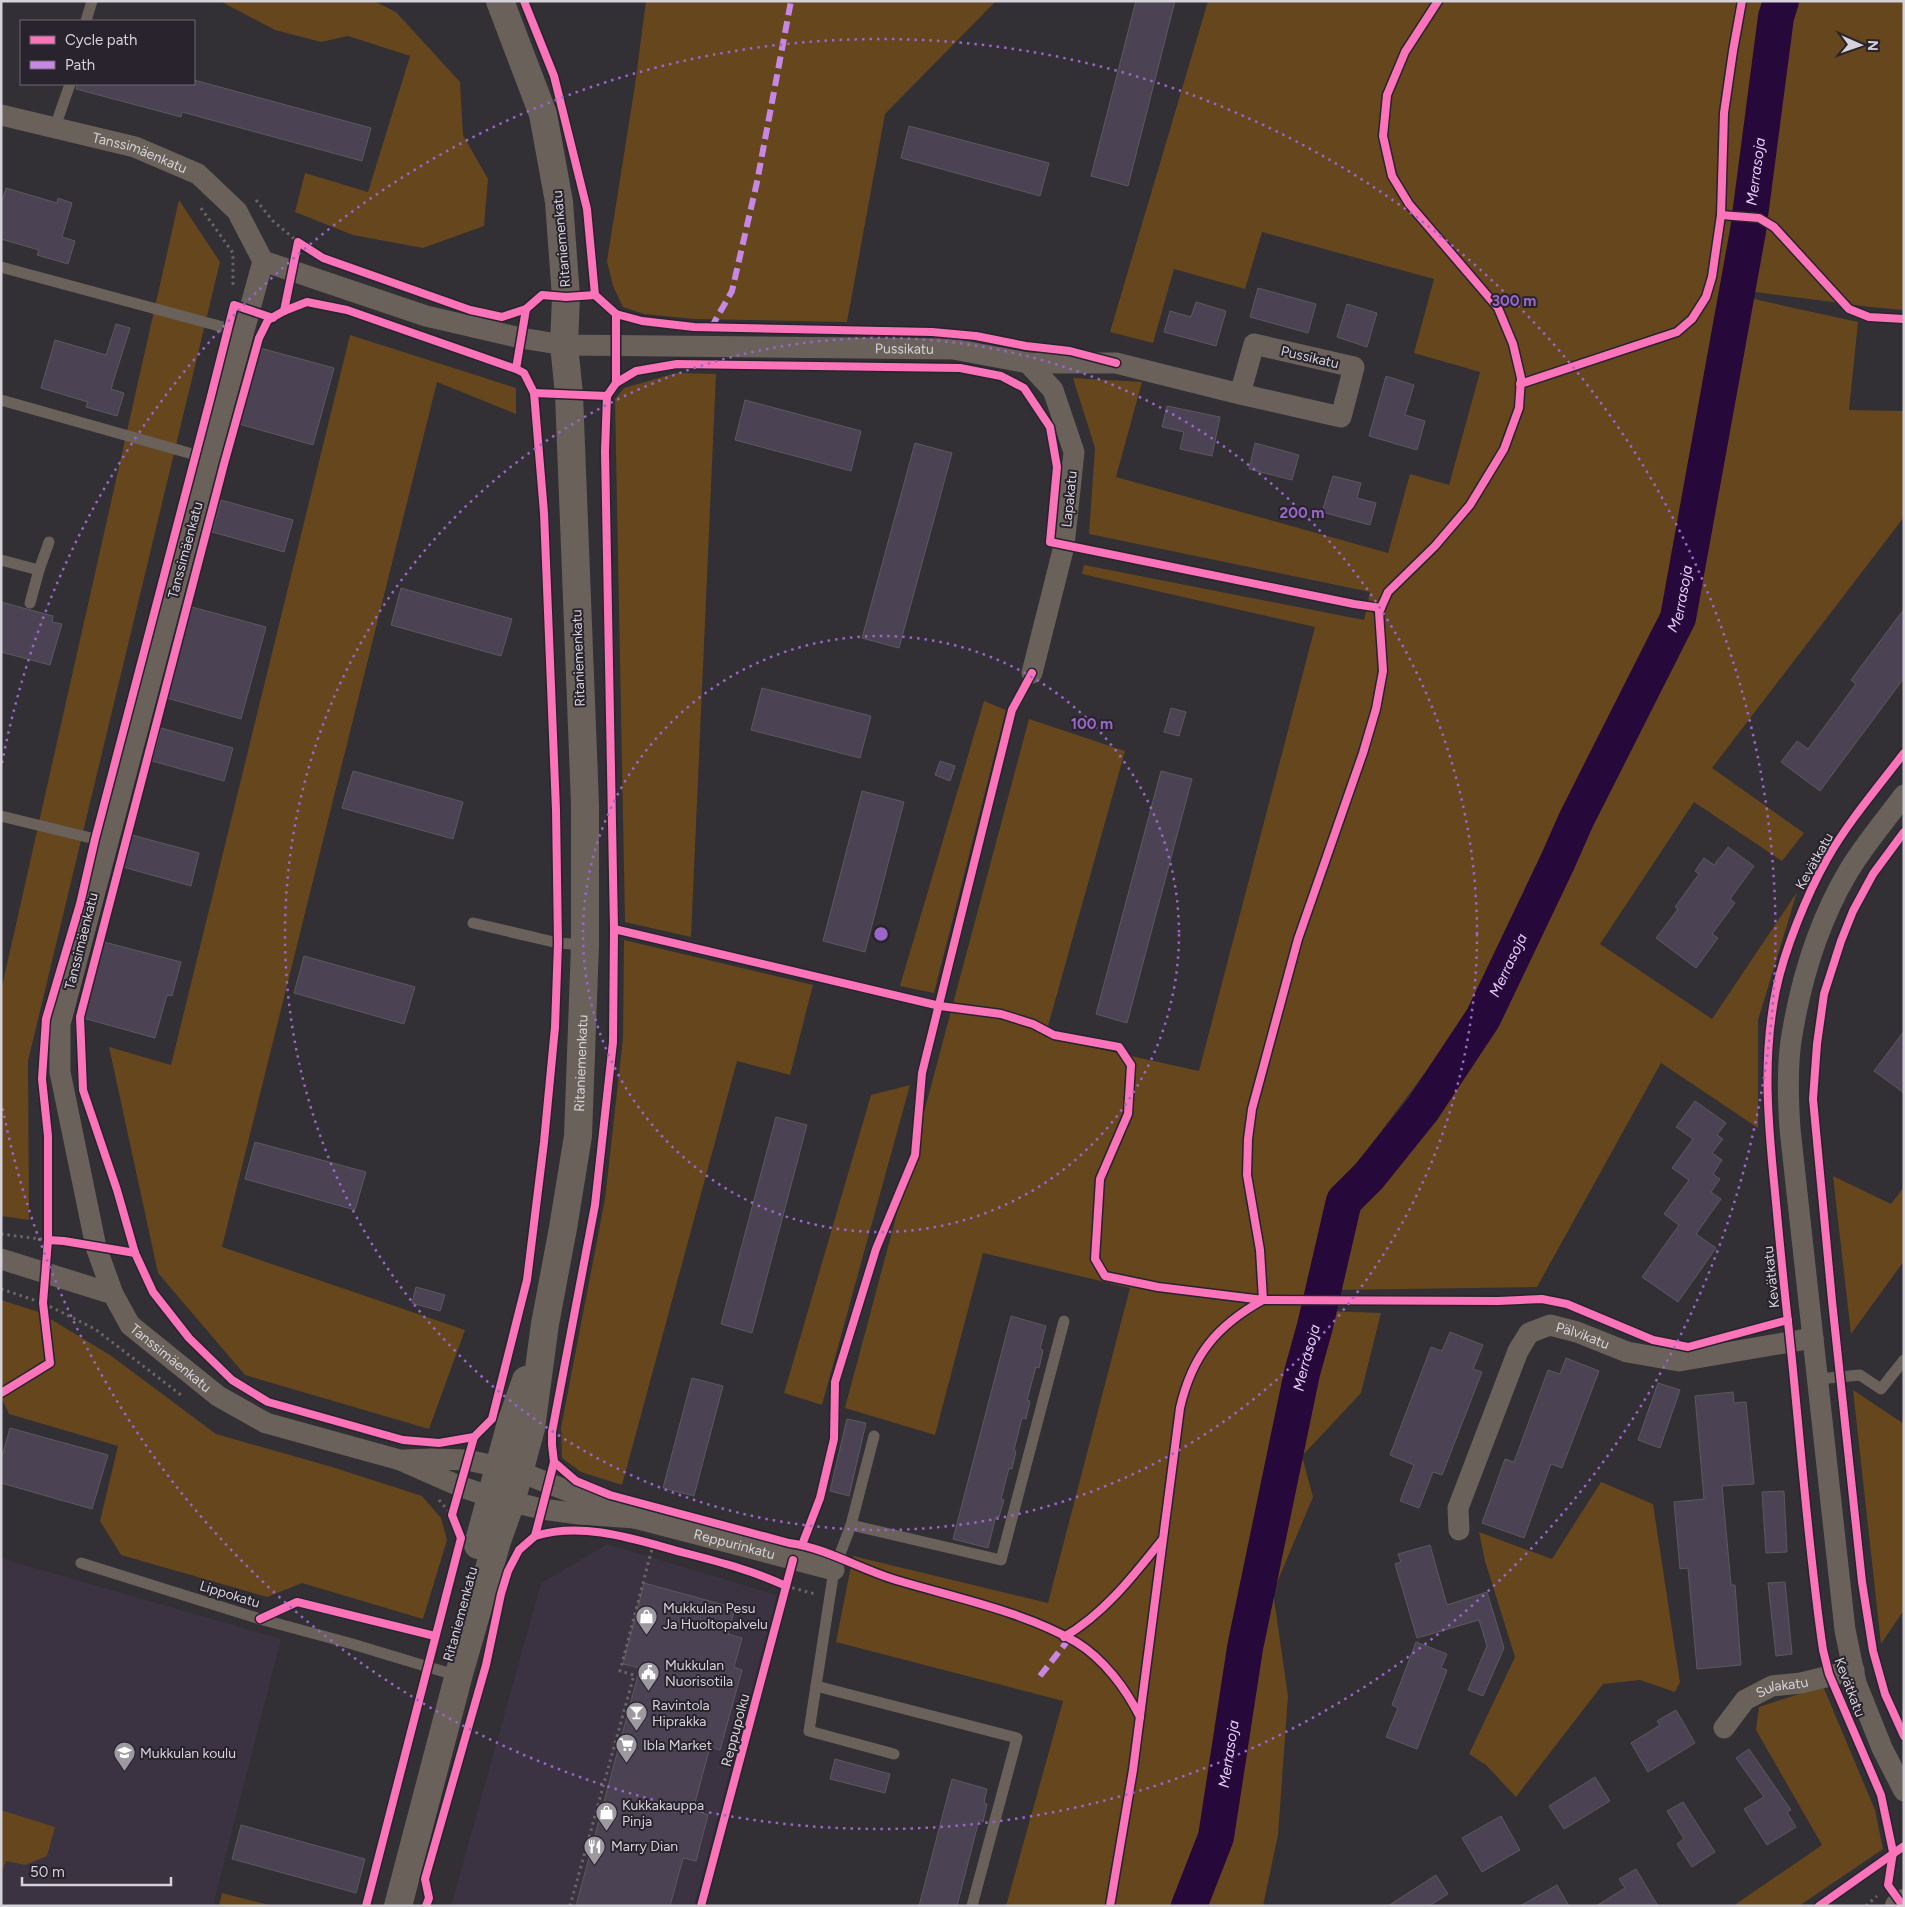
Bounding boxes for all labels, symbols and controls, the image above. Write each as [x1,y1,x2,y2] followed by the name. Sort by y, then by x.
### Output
[20,20,195,85] legend
[1835,20,1885,70] north arrow
[65,31,137,49] text: Cycle path
[1864,40,1881,51] text: N
[65,56,95,74] text: Path
[91,129,190,177] street label: Tanssimäenkatu
[1742,136,1769,207] water label: Merrasoja
[549,190,574,288] street label: Ritaniemenkatu
[1492,292,1536,310] text: 300 m
[875,340,934,358] street label: Pussikatu
[1279,343,1341,372] street label: Pussikatu
[1058,470,1081,528] street label: Lapakatu
[164,500,207,600] street label: Tanssimäenkatu
[1280,504,1324,522] text: 200 m
[1663,564,1696,635] water label: Merrasoja
[568,609,589,707] street label: Ritaniemenkatu
[1071,715,1113,733] text: 100 m
[1792,830,1837,893] street label: Kevätkatu
[61,891,102,991] street label: Tanssimäenkatu
[872,925,890,943] centre of rings
[1485,930,1531,1000] water label: Merrasoja
[571,1014,591,1112] street label: Ritaniemenkatu
[1760,1245,1783,1309] street label: Kevätkatu
[1554,1319,1612,1353] street label: Pälvikatu
[126,1320,215,1396] street label: Tanssimäenkatu
[1289,1322,1324,1393] water label: Merrasoja
[692,1526,777,1563] street label: Reppurinkatu
[440,1565,481,1663] street label: Ritaniemenkatu
[198,1577,262,1612] street label: Lippokatu
[663,1600,768,1633] place label: Mukkulan Pesu Ja Huoltopalvelu
[635,1604,659,1635] shop icon: Mukkulan Pesu Ja Huoltopalvelu
[1830,1655,1869,1719] street label: Kevätkatu
[665,1657,733,1690] place label: Mukkulan Nuorisotila
[637,1661,661,1692] public building icon: Mukkulan Nuorisotila
[1753,1674,1810,1702] street label: Sulakatu
[718,1692,753,1768] street label: Reppupolku
[652,1697,710,1730] place label: Ravintola Hiprakka
[624,1701,648,1732] bar icon: Ravintola Hiprakka
[1215,1719,1243,1789] water label: Merrasoja
[615,1733,639,1764] supermarket icon: Ibla Market
[643,1737,712,1754] place label: Ibla Market
[112,1741,136,1772] school or university icon: Mukkulan koulu
[140,1745,236,1762] place label: Mukkulan koulu
[622,1797,704,1830] place label: Kukkakauppa Pinja
[594,1801,618,1832] shop icon: Kukkakauppa Pinja
[583,1834,607,1865] restaurant icon: Marry Dian
[611,1838,678,1855] place label: Marry Dian
[22,1854,171,1886] scale bar
[30,1863,65,1881] text: 50 m

